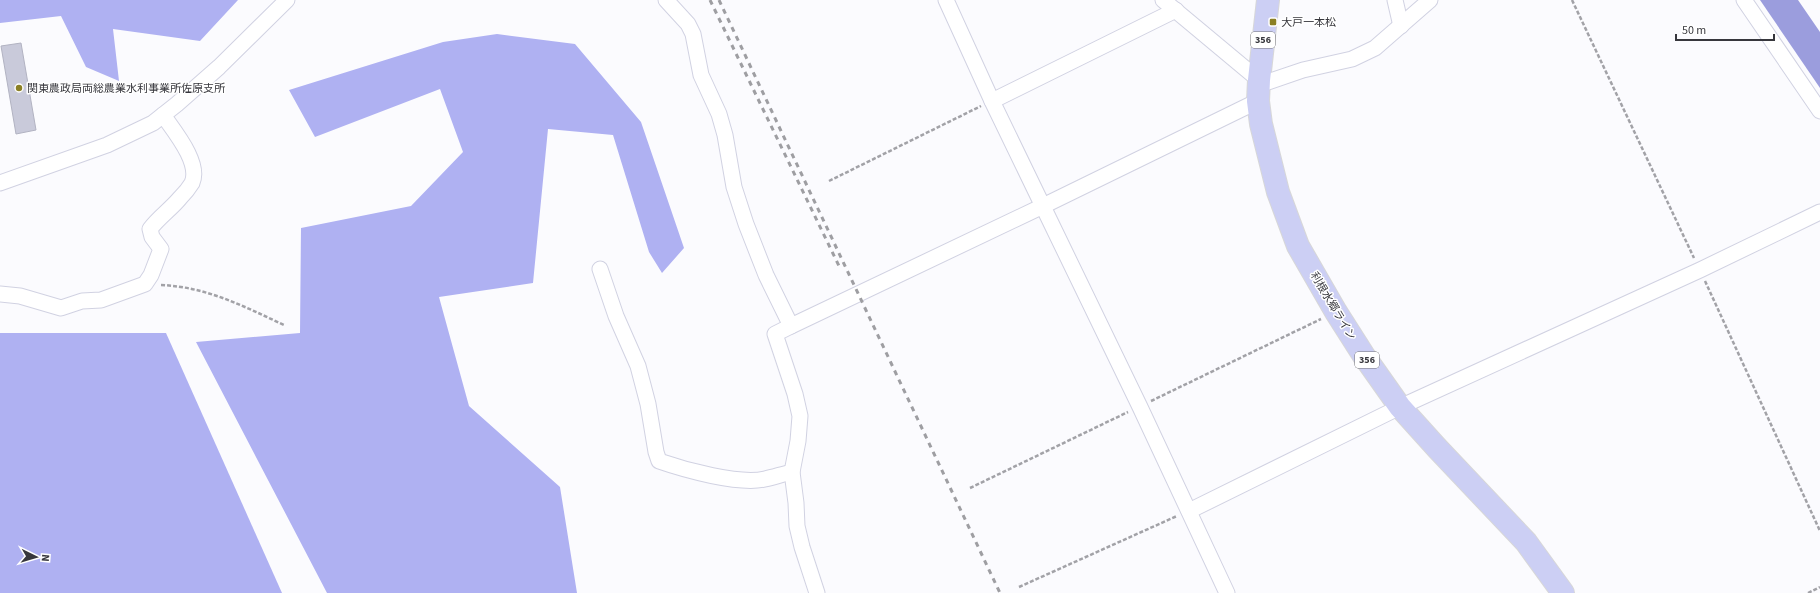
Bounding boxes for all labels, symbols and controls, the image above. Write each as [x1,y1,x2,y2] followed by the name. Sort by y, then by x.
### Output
[1281,15,1336,30] place label: 大戸一本松
[1676,16,1774,42] scale bar
[1268,17,1278,27] marker: 大戸一本松
[1682,22,1706,39] text: 50 m
[1251,32,1275,48] road number: 356
[27,81,226,96] place label: 関東農政局両総農業水利事業所佐原支所
[14,83,24,93] marker: 関東農政局両総農業水利事業所佐原支所
[1307,269,1359,343] street label: 利根水郷ライン
[1355,352,1379,368] road number: 356
[16,537,56,577] north arrow
[38,554,53,562] text: N

